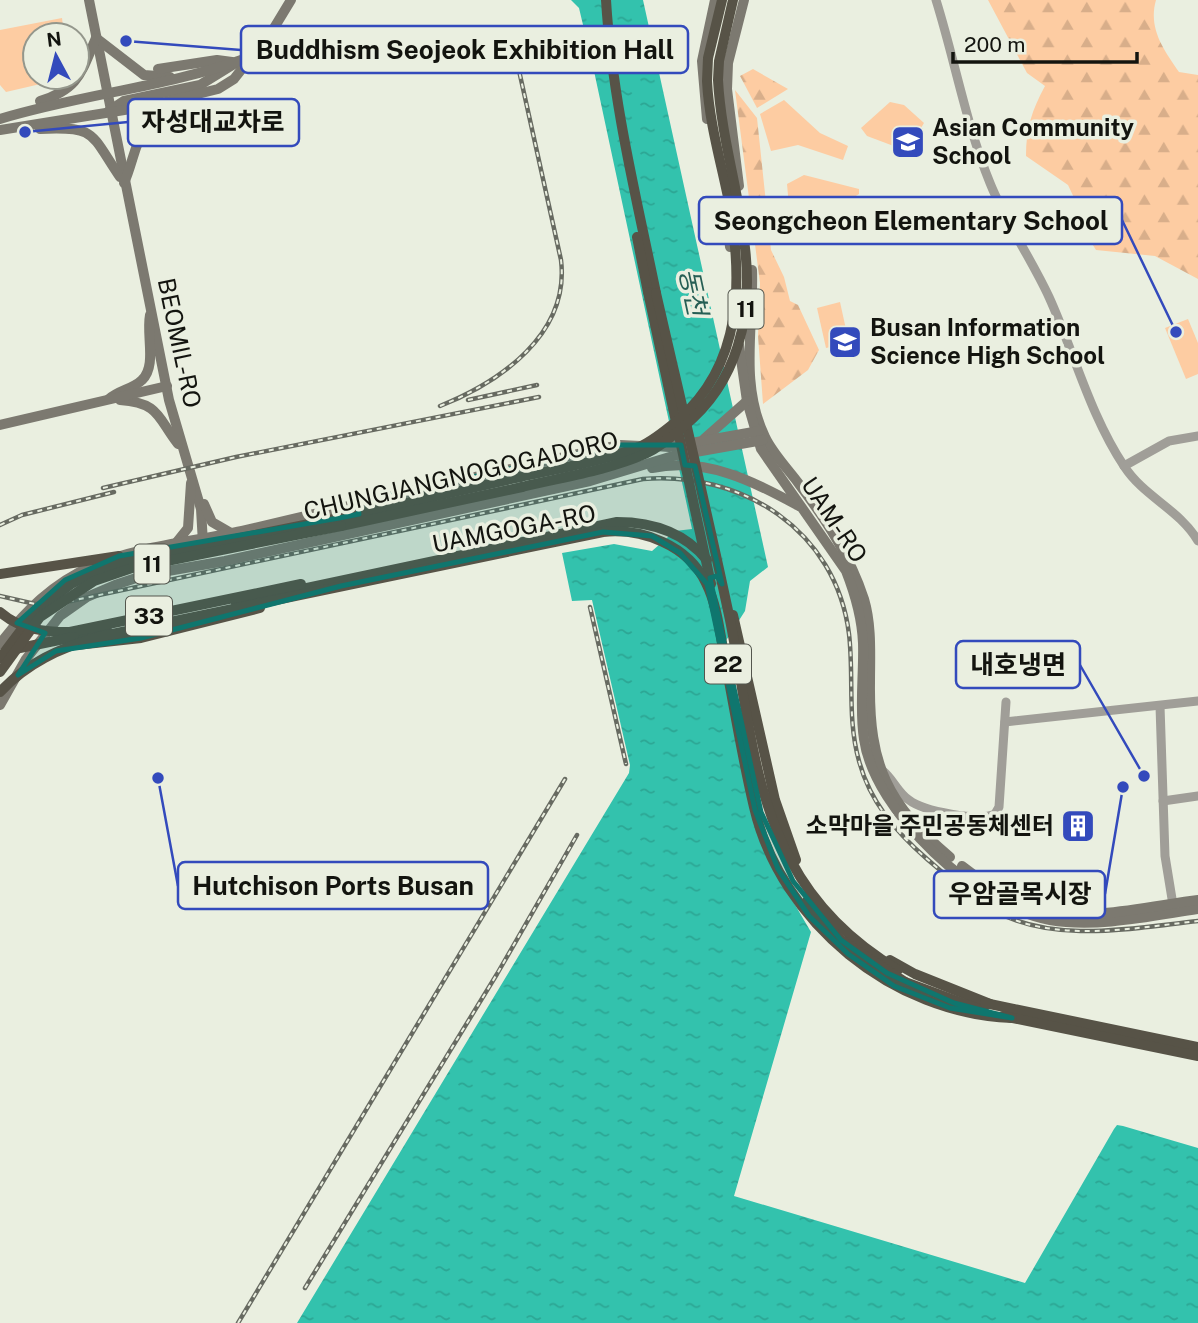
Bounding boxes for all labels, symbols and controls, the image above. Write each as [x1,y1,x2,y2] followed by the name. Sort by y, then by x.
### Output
[21,21,91,91] north arrow
[953,21,1137,65] scale bar
[241,26,688,73] callout: Buddhism Seojeok Exhibition Hall
[45,27,63,51] text: N
[964,32,1025,57] text: 200 m
[256,34,674,65] text: Buddhism Seojeok Exhibition Hall
[128,99,299,146] callout: 자성대교차로
[141,106,285,137] text: 자성대교차로
[932,113,1134,169] place label: Asian Community School
[889,123,927,161] school or university icon: Asian Community School
[699,197,1122,244] callout: Seongcheon Elementary School
[713,205,1109,236] text: Seongcheon Elementary School
[673,265,714,322] water label: 동천
[153,275,207,410] street label: BEOMIL-RO
[728,290,764,328] road number: 11
[870,313,1105,369] place label: Busan Information Science High School
[826,323,864,361] school or university icon: Busan Information Science High School
[301,425,621,525] street label: CHUNGJANGNOGOGADORO
[796,471,874,567] street label: UAM-RO
[430,498,598,558] street label: UAMGOGA-RO
[134,544,170,584] road number: 11
[126,596,172,636] road number: 33
[956,641,1080,688] callout: 내호냉면
[705,644,751,684] road number: 22
[970,649,1066,680] text: 내호냉면
[1059,807,1097,845] building icon: 소막마을 주민공동체센터
[806,811,1054,839] place label: 소막마을 주민공동체센터
[178,862,488,909] callout: Hutchison Ports Busan
[192,870,474,901] text: Hutchison Ports Busan
[934,871,1105,918] callout: 우암골목시장
[948,878,1092,909] text: 우암골목시장

